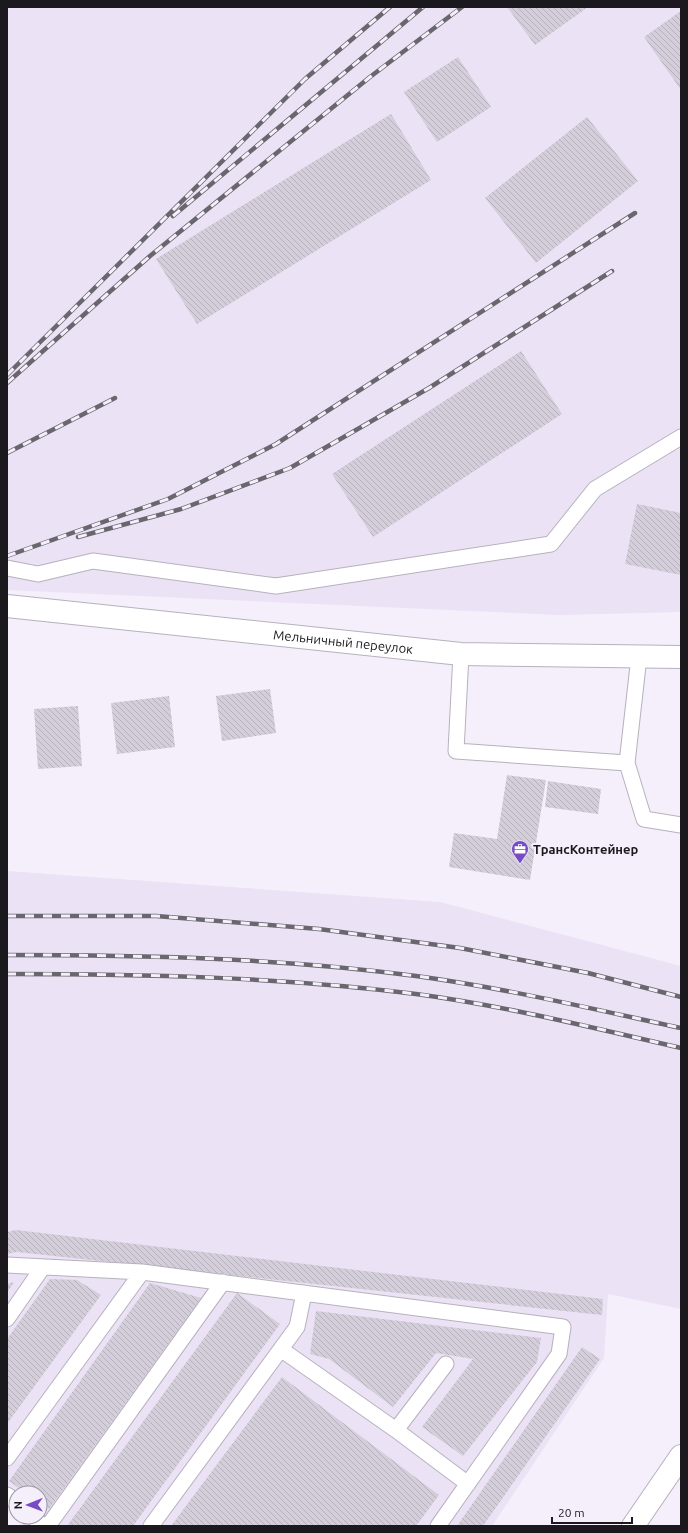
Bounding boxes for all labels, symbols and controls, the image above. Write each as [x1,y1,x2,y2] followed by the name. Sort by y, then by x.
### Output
[273,627,414,656] street label: Мельничный переулок
[510,839,530,864] office icon: ТрансКонтейнер
[533,842,639,856] place label: ТрансКонтейнер
[8,1485,48,1525] north arrow
[552,1499,632,1525] scale bar
[12,1501,24,1509] text: N
[558,1506,585,1519] text: 20 m

